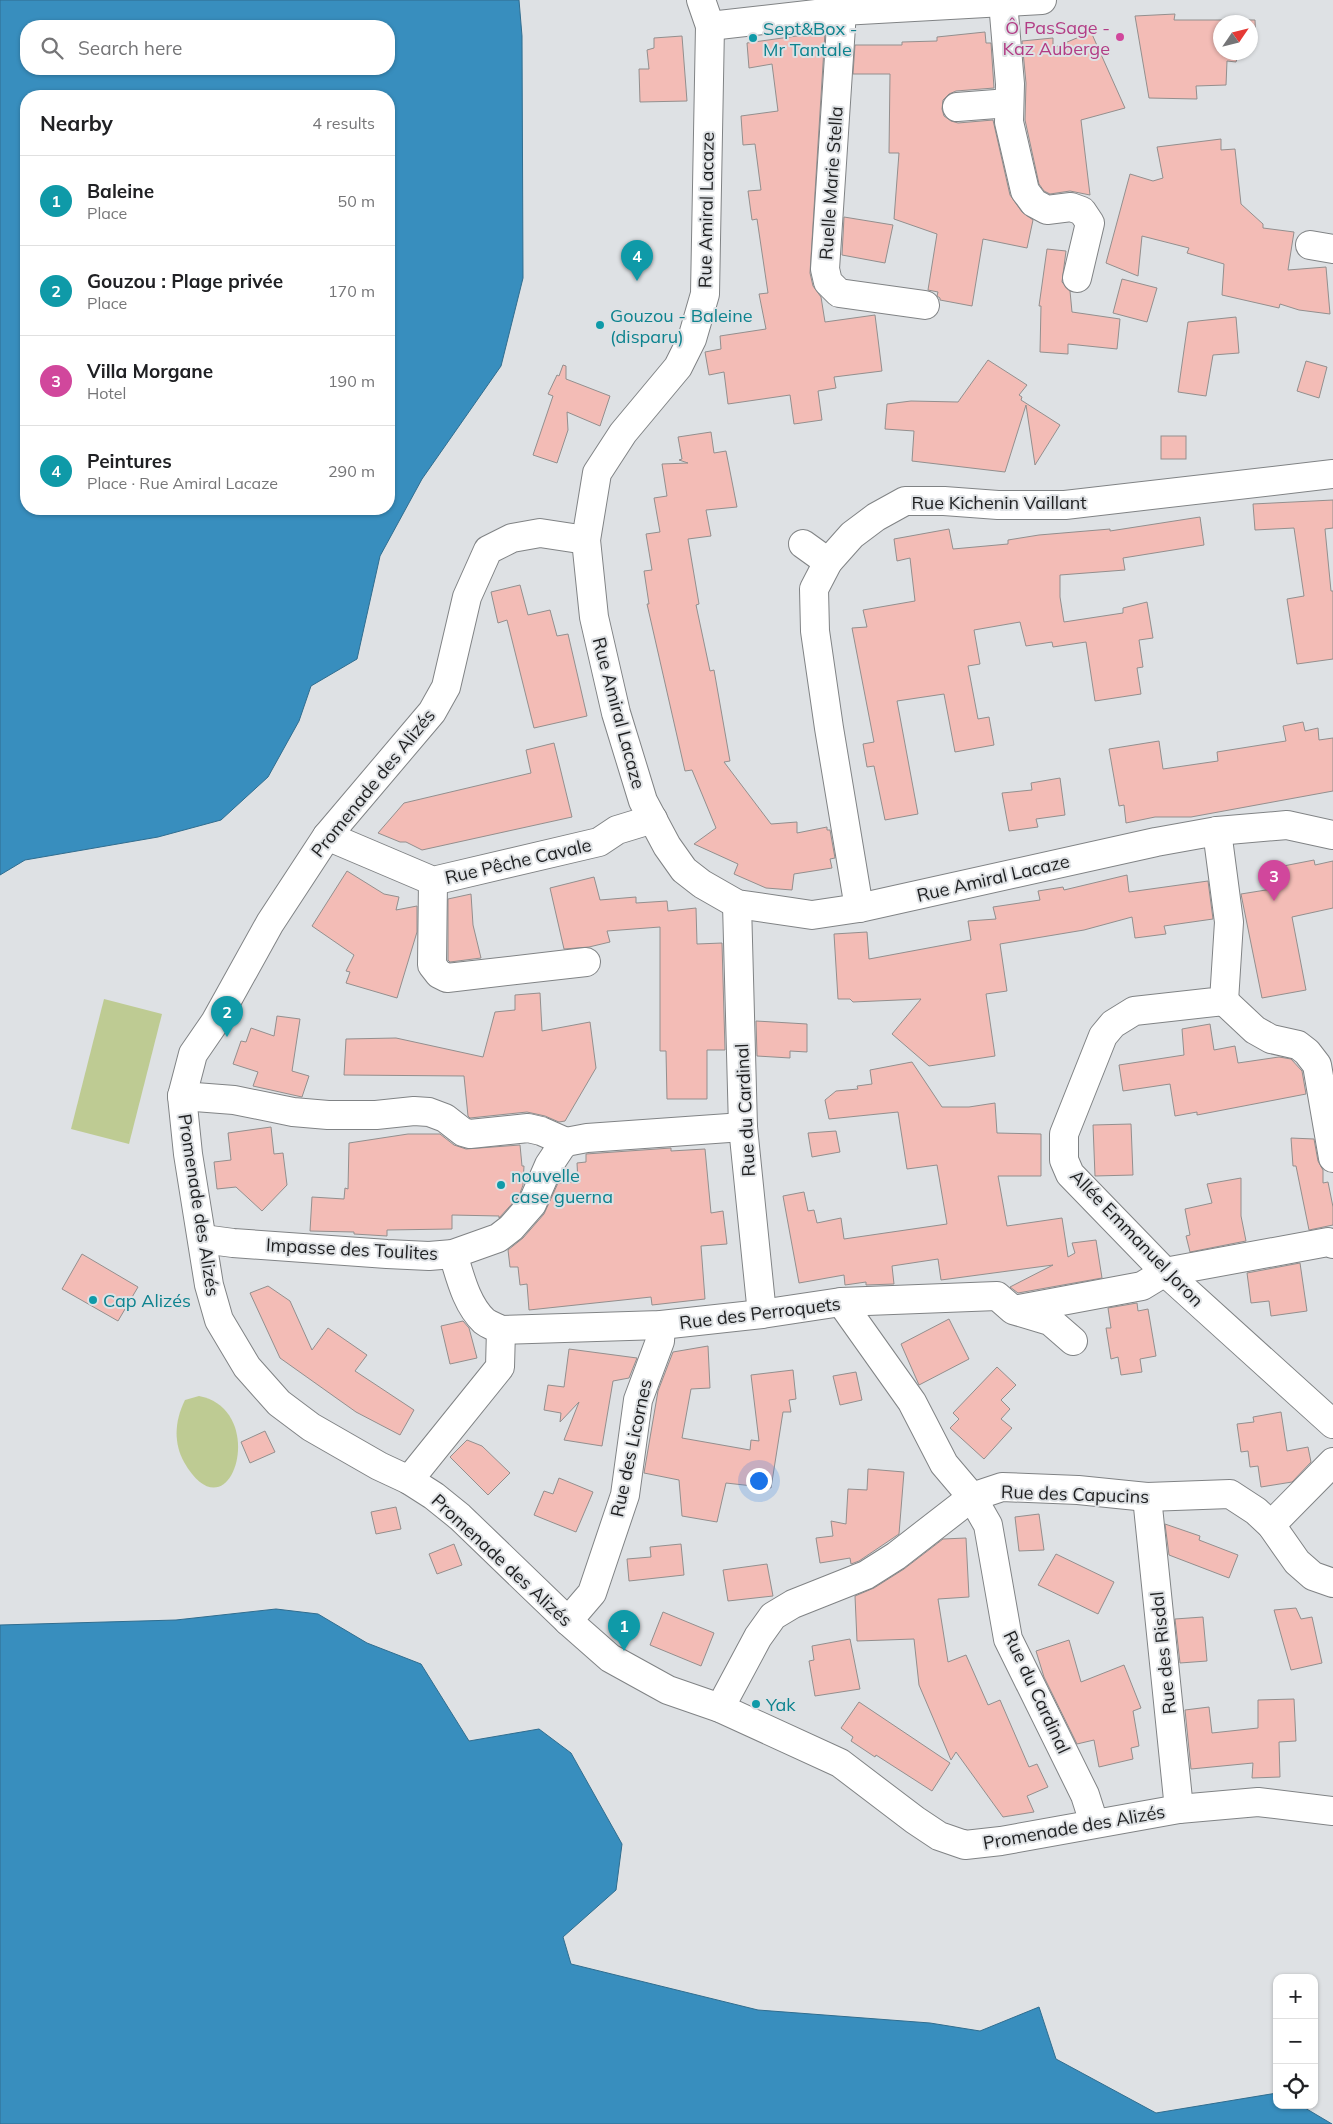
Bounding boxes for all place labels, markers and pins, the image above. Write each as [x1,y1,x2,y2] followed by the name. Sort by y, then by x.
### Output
[1002,16,1110,60] place label: Ô PasSage - Kaz Auberge
[763,17,857,61] place label: Sept&Box - Mr Tantale
[1114,31,1126,43] marker: Ô PasSage - Kaz Auberge
[747,32,759,44] marker: Sept&Box - Mr Tantale
[621,240,653,281] pin: 4
[610,304,753,348] place label: Gouzou - Baleine (disparu)
[594,319,606,331] marker: Gouzou - Baleine (disparu)
[1258,860,1290,901] pin: 3
[211,996,243,1037] pin: 2
[511,1164,613,1208] place label: nouvelle case guerna
[495,1179,507,1191] marker: nouvelle case guerna
[103,1289,191,1312] place label: Cap Alizés
[87,1294,99,1306] marker: Cap Alizés
[608,1610,640,1651] pin: 1
[765,1693,796,1716] place label: Yak
[750,1698,762,1710] marker: Yak

